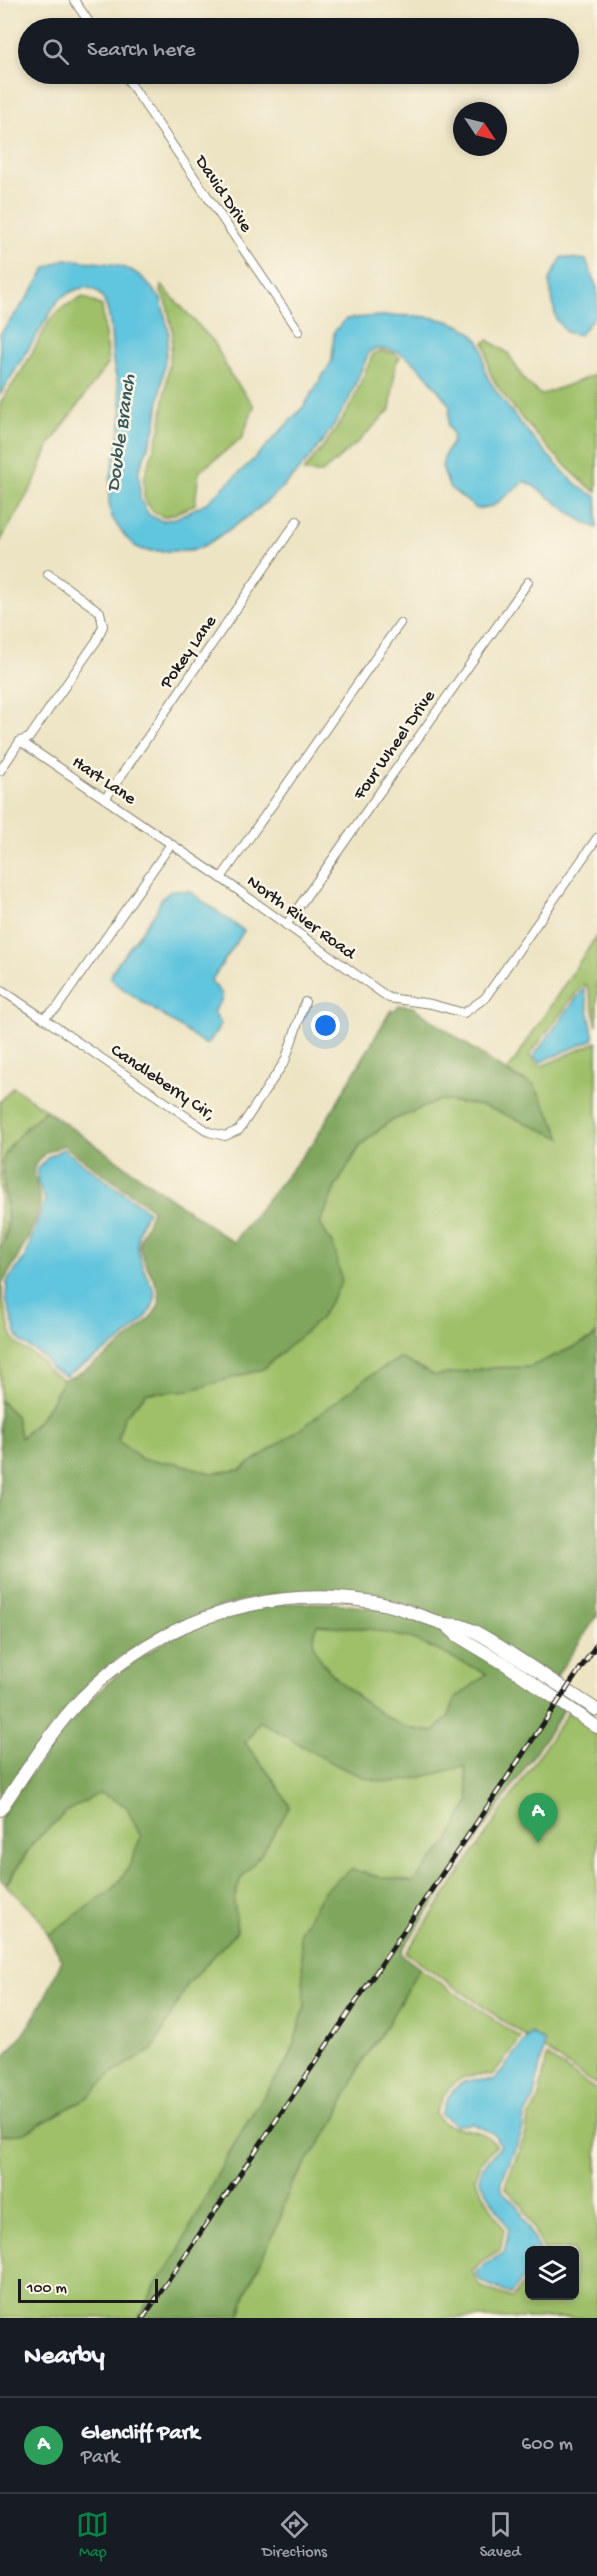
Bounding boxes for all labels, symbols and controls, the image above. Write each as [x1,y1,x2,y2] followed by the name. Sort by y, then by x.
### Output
[18,18,579,84] search box
[39,35,72,68] icon: search
[87,38,195,64] text: Search here
[453,102,507,156] north arrow
[189,151,257,237] street label: David Drive
[103,373,142,494] water label: Double Branch
[156,611,222,694] street label: Pokey Lane
[349,686,441,805] street label: Four Wheel Drive
[68,752,140,810] street label: Hart Lane
[242,872,360,965] street label: North River Road
[311,1011,340,1040] your location
[106,1040,219,1126] street label: Candleberry Cir,
[518,1794,558,1843] pin: A
[525,2246,579,2300] map controls
[525,2246,579,2300] button: layers
[18,2276,158,2304] scale bar
[27,2280,67,2299] text: 100 m
[24,2342,105,2373] text: Nearby
[81,2421,199,2447] text: Glencliff Park
[38,2434,49,2457] text: A
[521,2434,573,2457] text: 600 m
[81,2447,119,2470] text: Park
[76,2508,109,2563] tab: Map
[262,2508,327,2563] tab: Directions
[480,2508,521,2563] tab: Saved

